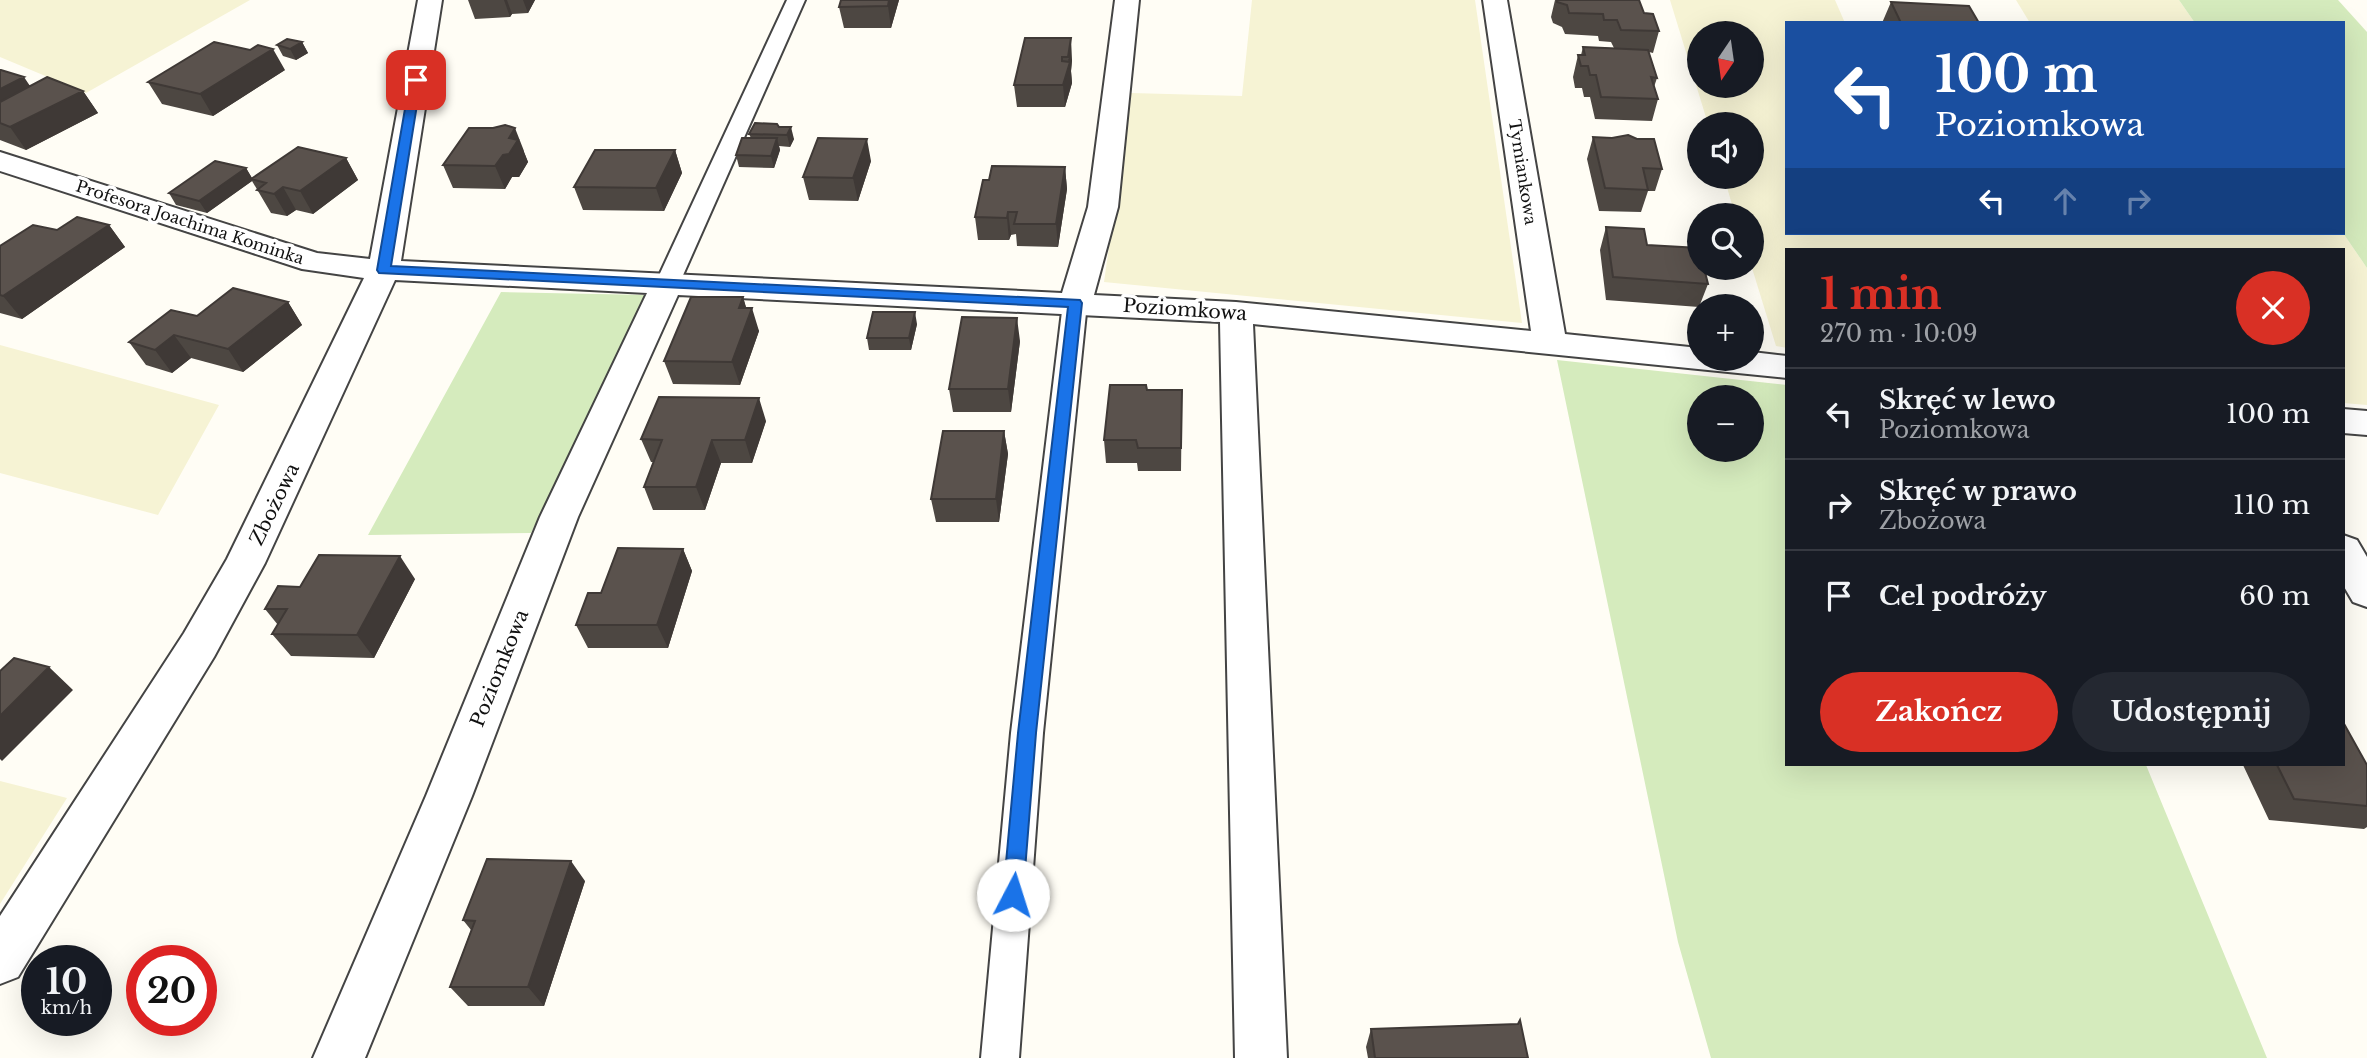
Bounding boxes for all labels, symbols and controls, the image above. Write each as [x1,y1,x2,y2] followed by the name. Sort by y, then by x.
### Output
[1687,21,1764,98] north arrow
[1687,21,1764,462] map controls
[1935,44,2098,105] text: 100 m
[1820,49,1911,140] icon: left
[386,50,446,110] pin
[397,61,435,99] icon: arrive
[1935,105,2144,145] text: Poziomkowa
[1687,112,1764,189] button: sound
[1505,118,1541,226] street label: Tymiankowa
[73,176,307,268] street label: Profesora Joachima Kominka
[1973,182,2011,220] icon: left
[2046,182,2084,220] icon: ahead
[2119,182,2157,220] icon: right
[1687,203,1764,280] button: search
[1820,268,1942,320] text: 1 min
[2236,271,2310,345] button: close
[1122,294,1248,325] street label: Poziomkowa
[1687,294,1764,371] button: +
[1820,320,1978,348] text: 270 m · 10:09
[1879,384,2056,416] text: Skręć w lewo
[1687,385,1764,462] button: −
[1820,395,1858,433] icon: left
[2226,398,2310,430] text: 100 m
[1879,416,2029,444] text: Poziomkowa
[245,459,304,549] street label: Zbożowa
[1879,475,2077,507] text: Skręć w prawo
[1820,486,1858,524] icon: right
[2233,489,2310,521] text: 110 m
[1879,507,1986,535] text: Zbożowa
[1820,577,1858,615] icon: arrive
[1879,580,2047,612] text: Cel podróży
[2239,580,2310,612] text: 60 m
[466,606,534,730] street label: Poziomkowa
[1820,672,2058,752] button: Zakończ
[2072,672,2310,752] button: Udostępnij
[976,858,1050,932] position arrow
[126,945,217,1036] speed limit sign: 20
[46,960,87,1003] text: 10
[41,997,92,1019] text: km/h

